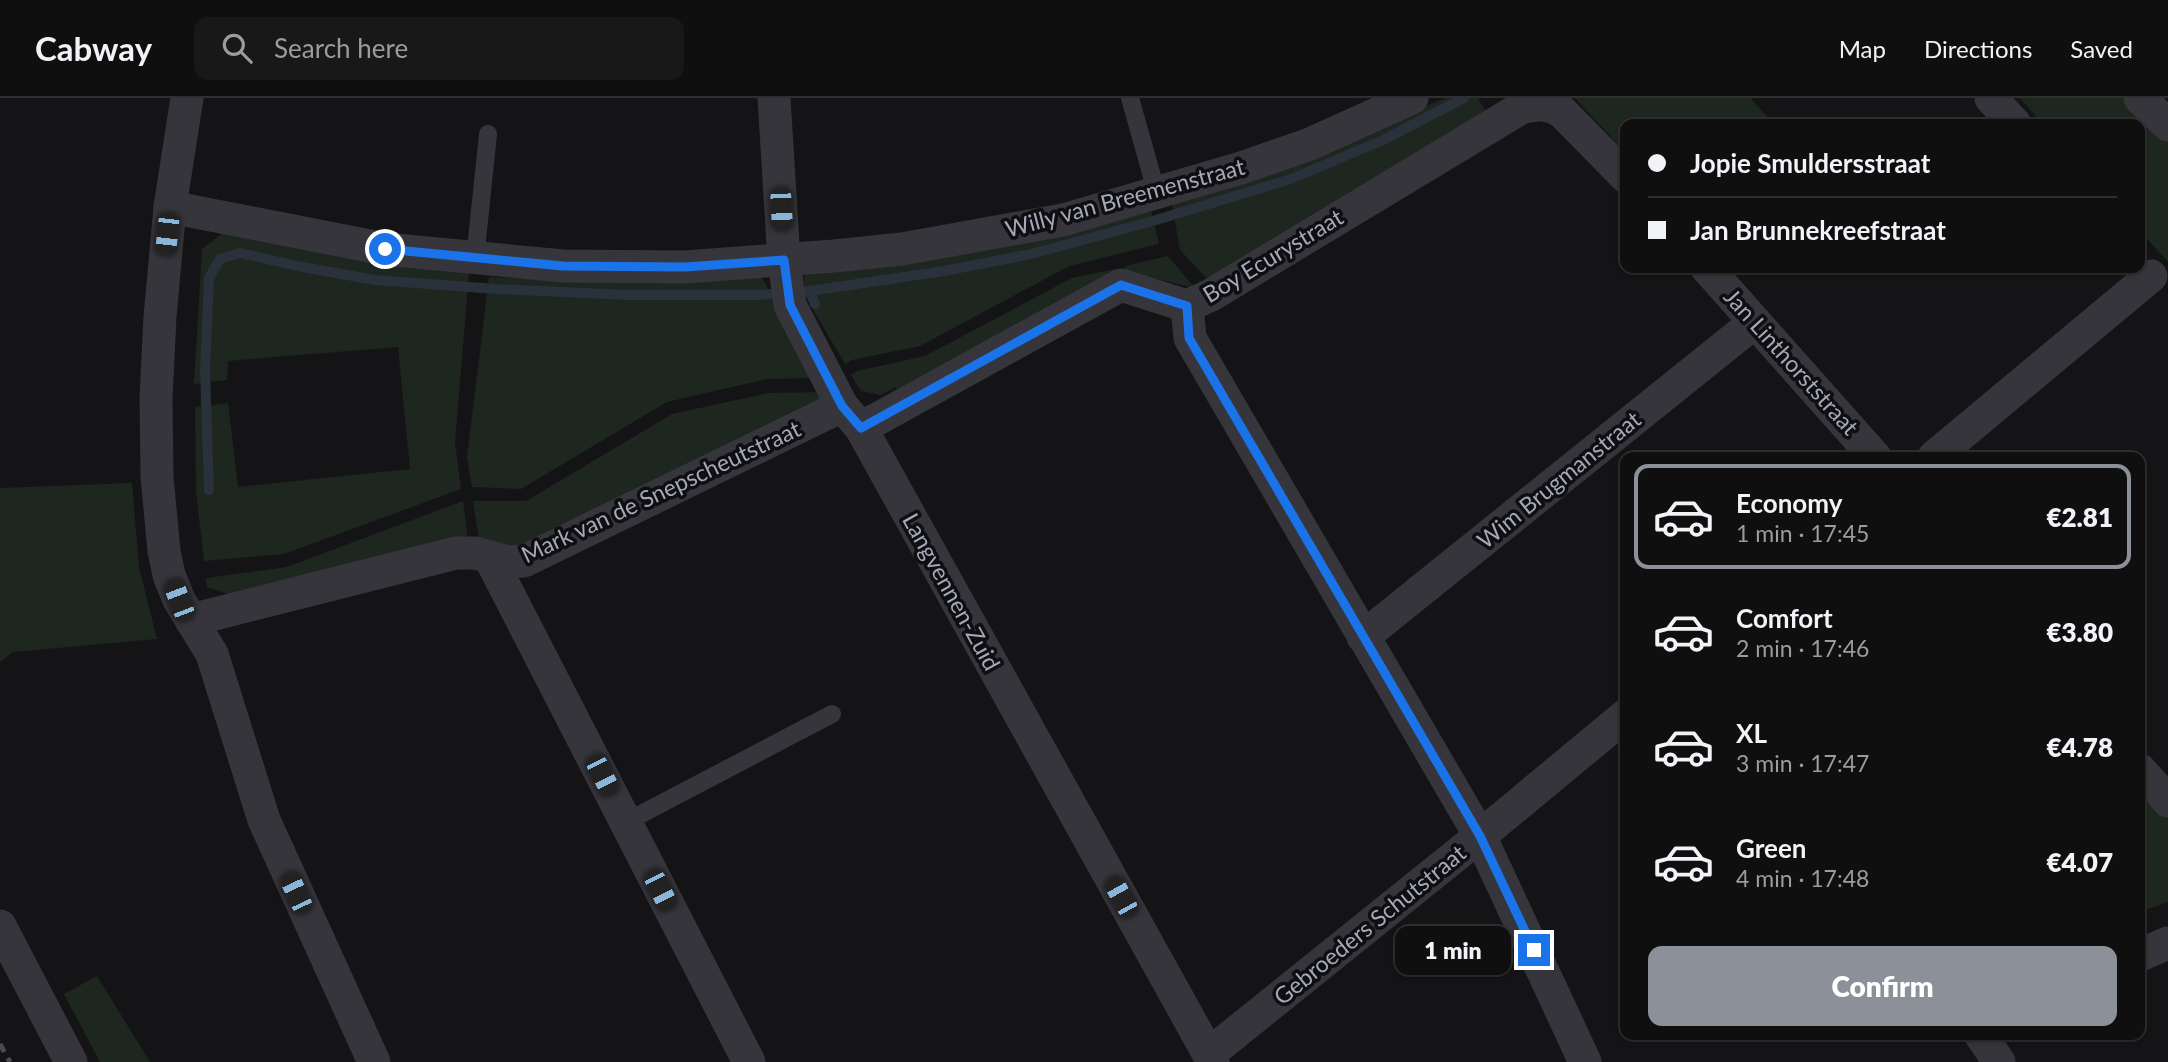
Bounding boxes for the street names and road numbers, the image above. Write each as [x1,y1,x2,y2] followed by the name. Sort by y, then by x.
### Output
[1002,151,1248,242] street label: Willy van Breemenstraat
[1197,202,1348,308] street label: Boy Ecurystraat
[1719,282,1865,441] street label: Jan Linthorststraat
[1471,404,1646,554] street label: Wim Brugmanstraat
[516,414,805,568] street label: Mark van de Snepscheutstraat
[897,508,1007,675] street label: Langvennen-Zuid
[1268,838,1471,1010] street label: Gebroeders Schutstraat

